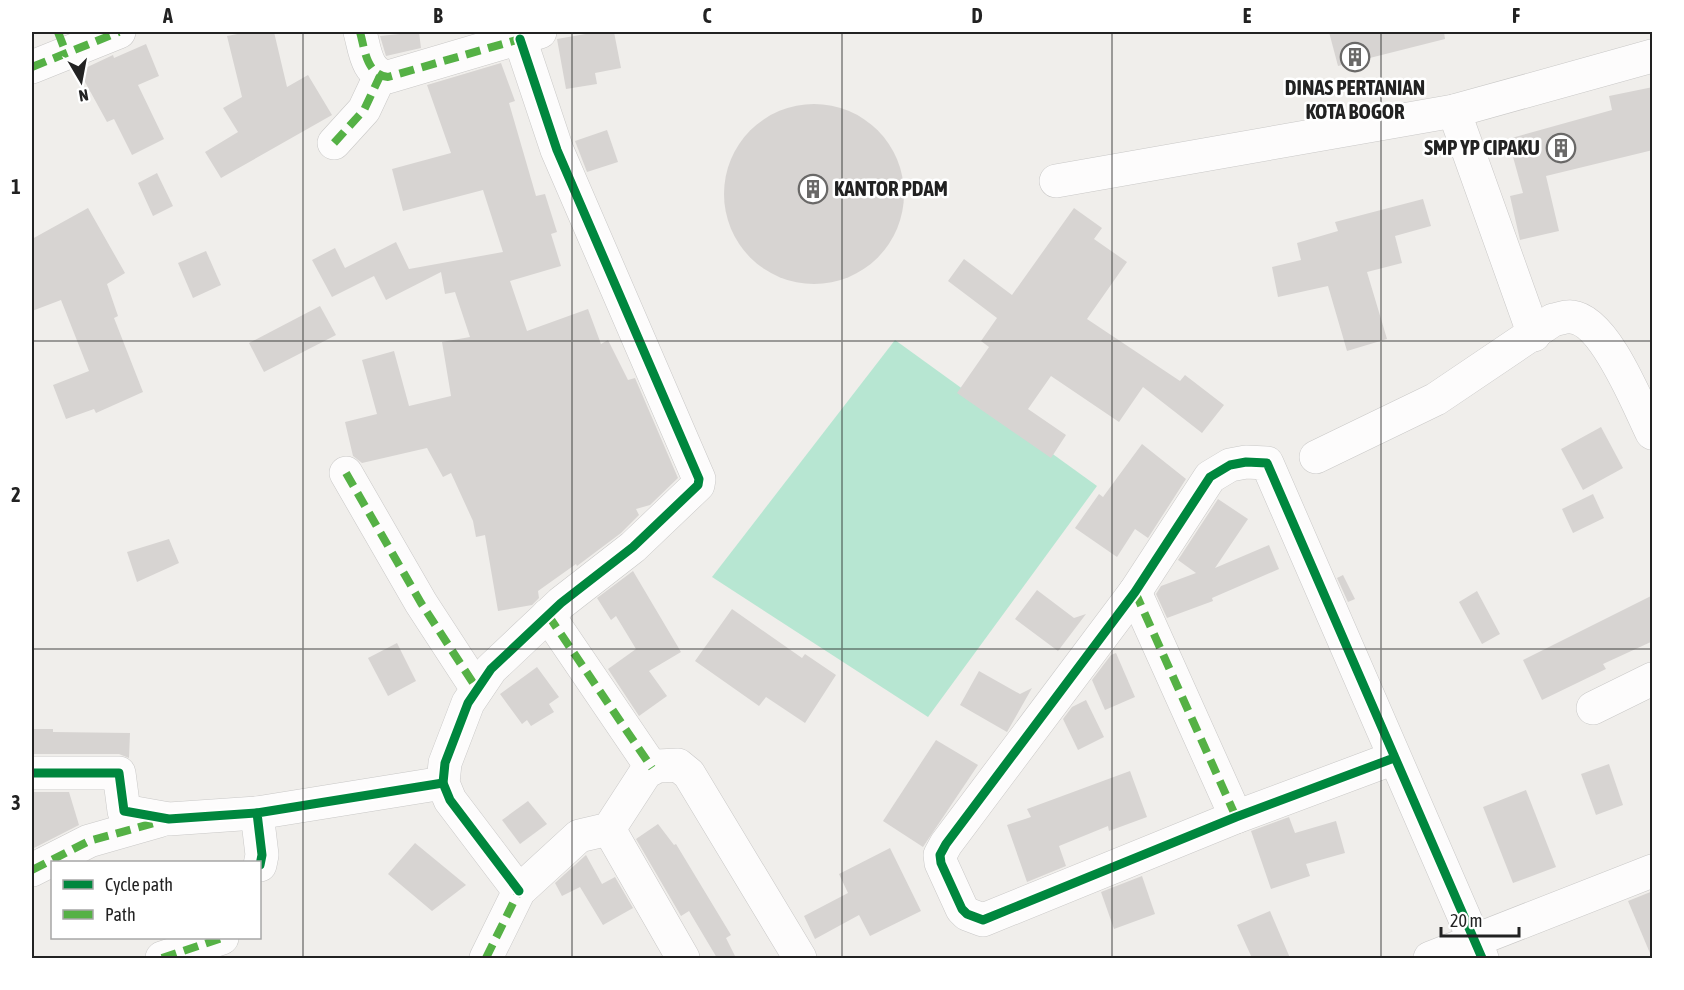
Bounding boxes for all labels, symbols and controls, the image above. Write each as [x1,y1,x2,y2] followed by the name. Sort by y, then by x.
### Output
[162,4,173,27] text: A
[433,4,443,27] text: B
[703,4,712,27] text: C
[971,4,983,27] text: D
[1243,4,1252,27] text: E
[1512,4,1520,27] text: F
[1339,41,1371,73] building icon: DINAS PERTANIAN KOTA BOGOR
[51,51,111,111] north arrow
[1285,75,1425,123] place label: DINAS PERTANIAN KOTA BOGOR
[77,86,90,105] text: N
[1545,132,1577,164] building icon: SMP YP CIPAKU
[1424,135,1540,159] place label: SMP YP CIPAKU
[797,173,829,205] building icon: KANTOR PDAM
[11,175,21,198] text: 1
[834,176,948,200] place label: KANTOR PDAM
[11,483,21,506] text: 2
[11,791,21,814] text: 3
[51,861,261,939] legend
[105,874,173,895] text: Cycle path
[1441,900,1519,938] scale bar
[105,904,136,925] text: Path
[1450,910,1482,931] text: 20 m

